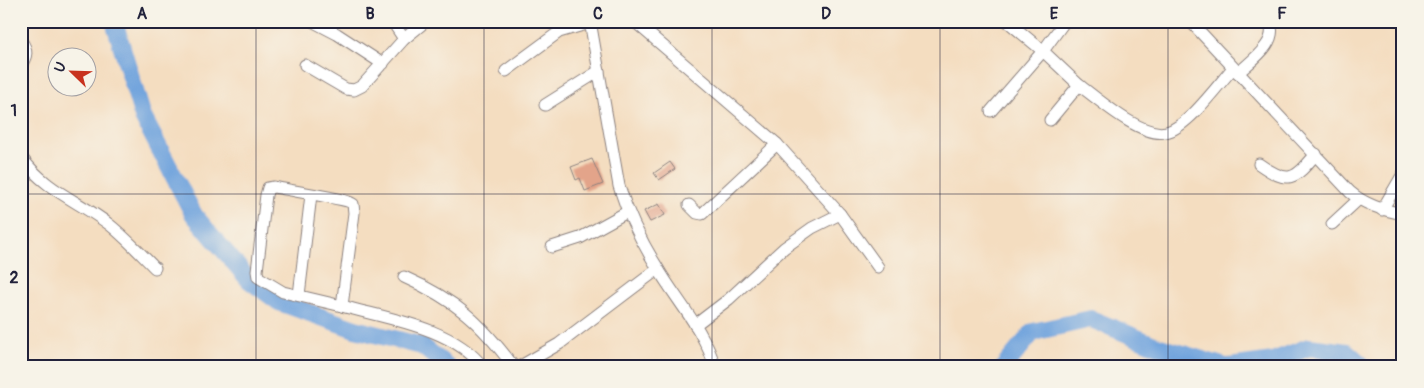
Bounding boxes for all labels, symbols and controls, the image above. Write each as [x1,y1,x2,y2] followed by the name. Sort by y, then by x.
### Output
[137,4,148,24] text: A
[365,4,375,24] text: B
[593,4,603,24] text: C
[821,4,831,24] text: D
[1050,4,1059,24] text: E
[1277,4,1287,24] text: F
[48,48,98,98] north arrow
[51,60,70,75] text: U
[11,101,17,121] text: 1
[10,268,19,288] text: 2

